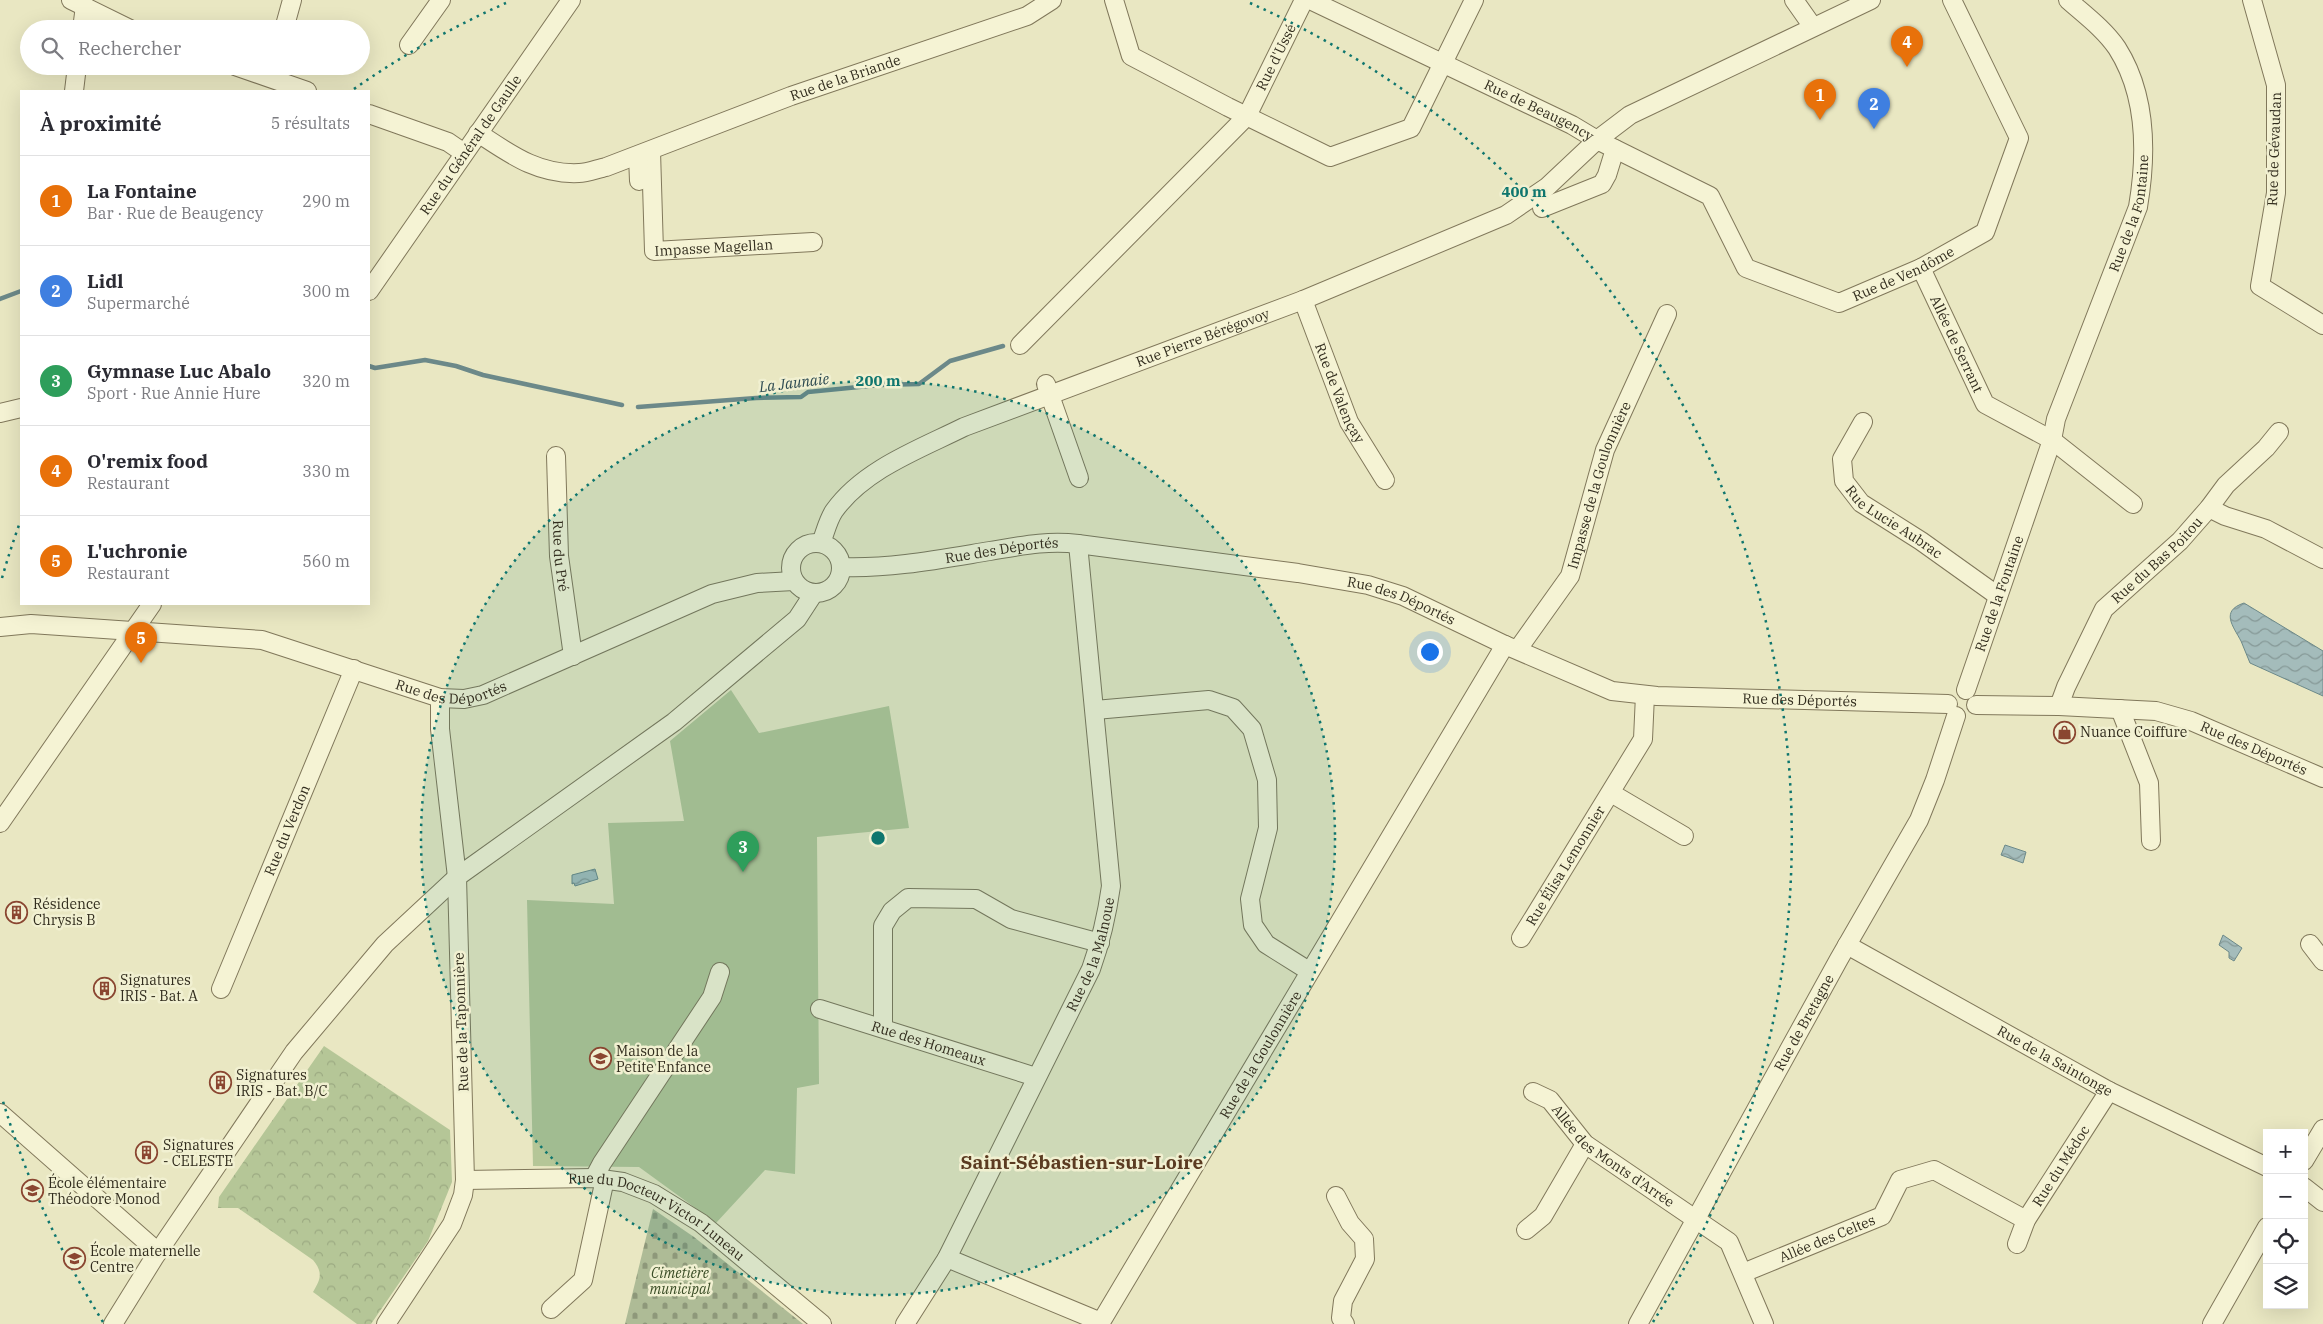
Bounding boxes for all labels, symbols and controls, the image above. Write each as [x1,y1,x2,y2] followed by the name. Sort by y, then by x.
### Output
[20,20,370,75] search box
[1252,21,1300,93] street label: Rue d'Ussé
[1891,26,1923,67] pin: 4
[38,34,66,62] icon: search
[78,36,181,60] text: Rechercher
[788,50,903,105] street label: Rue de la Briande
[416,71,525,218] street label: Rue du Général de Gaulle
[1481,75,1597,145] street label: Rue de Beaugency
[1804,79,1836,120] pin: 1
[1858,88,1890,129] pin: 2
[2263,92,2285,206] street label: Rue de Gévaudan
[40,109,162,137] text: À proximité
[271,113,350,133] text: 5 résultats
[2105,154,2152,275] street label: Rue de la Fontaine
[87,179,197,203] text: La Fontaine
[1501,182,1547,201] text: 400 m
[51,191,61,211] text: 1
[302,191,350,211] text: 290 m
[87,203,263,223] text: Bar · Rue de Beaugency
[654,235,774,260] street label: Impasse Magellan
[1850,242,1957,305] street label: Rue de Vendôme
[87,269,123,293] text: Lidl
[51,281,61,301] text: 2
[302,281,350,301] text: 300 m
[87,293,190,313] text: Supermarché
[1926,293,1987,395] street label: Allée de Serrant
[1133,304,1272,371] street label: Rue Pierre Bérégovoy
[1311,340,1369,447] street label: Rue de Valençay
[87,359,271,383] text: Gymnase Luc Abalo
[757,369,830,396] water label: La Jaunaie
[51,371,61,391] text: 3
[302,371,350,391] text: 320 m
[855,371,901,390] text: 200 m
[87,383,261,403] text: Sport · Rue Annie Hure
[1563,399,1635,571] street label: Impasse de la Goulonnière
[87,449,208,473] text: O'remix food
[51,461,61,481] text: 4
[302,461,350,481] text: 330 m
[87,473,170,493] text: Restaurant
[1842,482,1946,562] street label: Rue Lucie Aubrac
[2107,513,2206,607] street label: Rue du Bas Poitou
[549,520,573,593] street label: Rue du Pré
[1971,533,2027,654] street label: Rue de la Fontaine
[944,534,1059,567] street label: Rue des Déportés
[87,539,187,563] text: L'uchronie
[51,551,61,571] text: 5
[302,551,350,571] text: 560 m
[87,563,170,583] text: Restaurant
[1346,573,1458,629] street label: Rue des Déportés
[125,622,157,663] pin: 5
[1417,639,1443,665] your location
[393,675,510,708] street label: Rue des Déportés
[1742,689,1857,710] street label: Rue des Déportés
[2198,717,2310,779] street label: Rue des Déportés
[2052,720,2076,744] shop icon: Nuance Coiffure
[2080,723,2187,741] place label: Nuance Coiffure
[260,782,314,878] street label: Rue du Verdon
[1522,802,1609,929] street label: Rue Élisa Lemonnier
[869,829,887,847] centre of rings
[727,831,759,872] pin: 3
[33,895,101,929] place label: Résidence Chrysis B
[1062,896,1118,1014] street label: Rue de la Malnoue
[5,900,29,924] building icon: Résidence Chrysis B
[450,952,472,1092] street label: Rue de la Taponnière
[120,971,198,1005] place label: Signatures IRIS - Bat. A
[1770,971,1838,1074] street label: Rue de Bretagne
[92,976,116,1000] building icon: Signatures IRIS - Bat. A
[1215,988,1306,1122] street label: Rue de la Goulonnière
[869,1017,988,1070] street label: Rue des Homeaux
[1994,1022,2116,1100] street label: Rue de la Saintonge
[616,1042,711,1076] place label: Maison de la Petite Enfance
[588,1047,612,1071] school or university icon: Maison de la Petite Enfance
[236,1066,328,1100] place label: Signatures IRIS - Bat. B/C
[208,1071,232,1095] building icon: Signatures IRIS - Bat. B/C
[1548,1101,1678,1211] street label: Allée des Monts d'Arrée
[2028,1122,2094,1210] street label: Rue du Médoc
[2263,1129,2308,1309] map controls
[2263,1129,2308,1174] button: +
[163,1136,234,1170] place label: Signatures - CELESTE
[135,1141,159,1165] building icon: Signatures - CELESTE
[961,1150,1204,1174] district label: Saint-Sébastien-sur-Loire
[568,1169,749,1265] street label: Rue du Docteur Victor Luneau
[48,1173,166,1208] place label: École élémentaire Théodore Monod
[2263,1174,2308,1219] button: −
[20,1179,44,1203] school or university icon: École élémentaire Théodore Monod
[1776,1211,1878,1266] street label: Allée des Celtes
[2263,1219,2308,1264] button: locate
[90,1241,201,1276] place label: École maternelle Centre
[62,1247,86,1271] school or university icon: École maternelle Centre
[649,1264,712,1298] park label: Cimetière municipal
[2263,1264,2308,1309] button: layers

